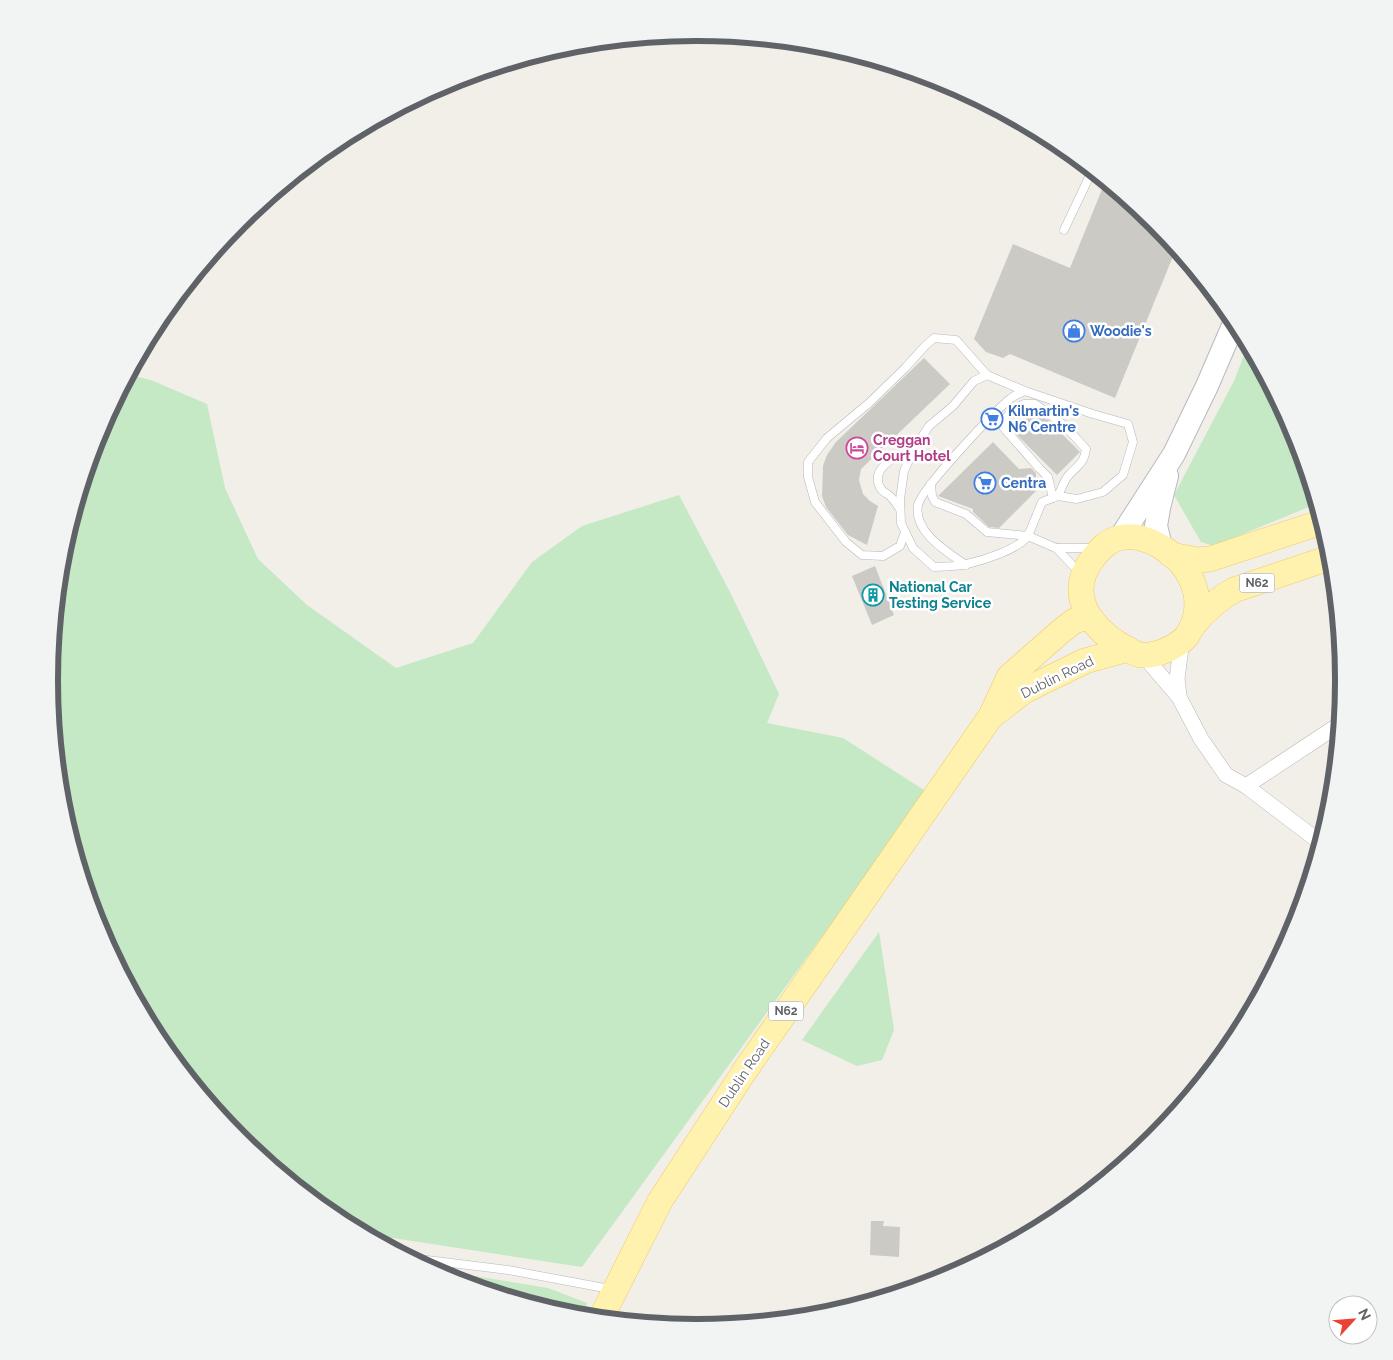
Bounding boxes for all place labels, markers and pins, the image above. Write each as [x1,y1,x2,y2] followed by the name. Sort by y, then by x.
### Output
[1062,319,1086,343] shop icon: Woodie's
[1090,323,1152,339] place label: Woodie's
[1008,403,1079,435] place label: Kilmartin's N6 Centre
[980,407,1004,431] supermarket icon: Kilmartin's N6 Centre
[873,432,951,464] place label: Creggan Court Hotel
[845,436,869,460] hotel icon: Creggan Court Hotel
[973,471,997,495] supermarket icon: Centra
[1001,475,1046,491] place label: Centra
[889,579,992,611] place label: National Car Testing Service
[861,583,885,607] building icon: National Car Testing Service

